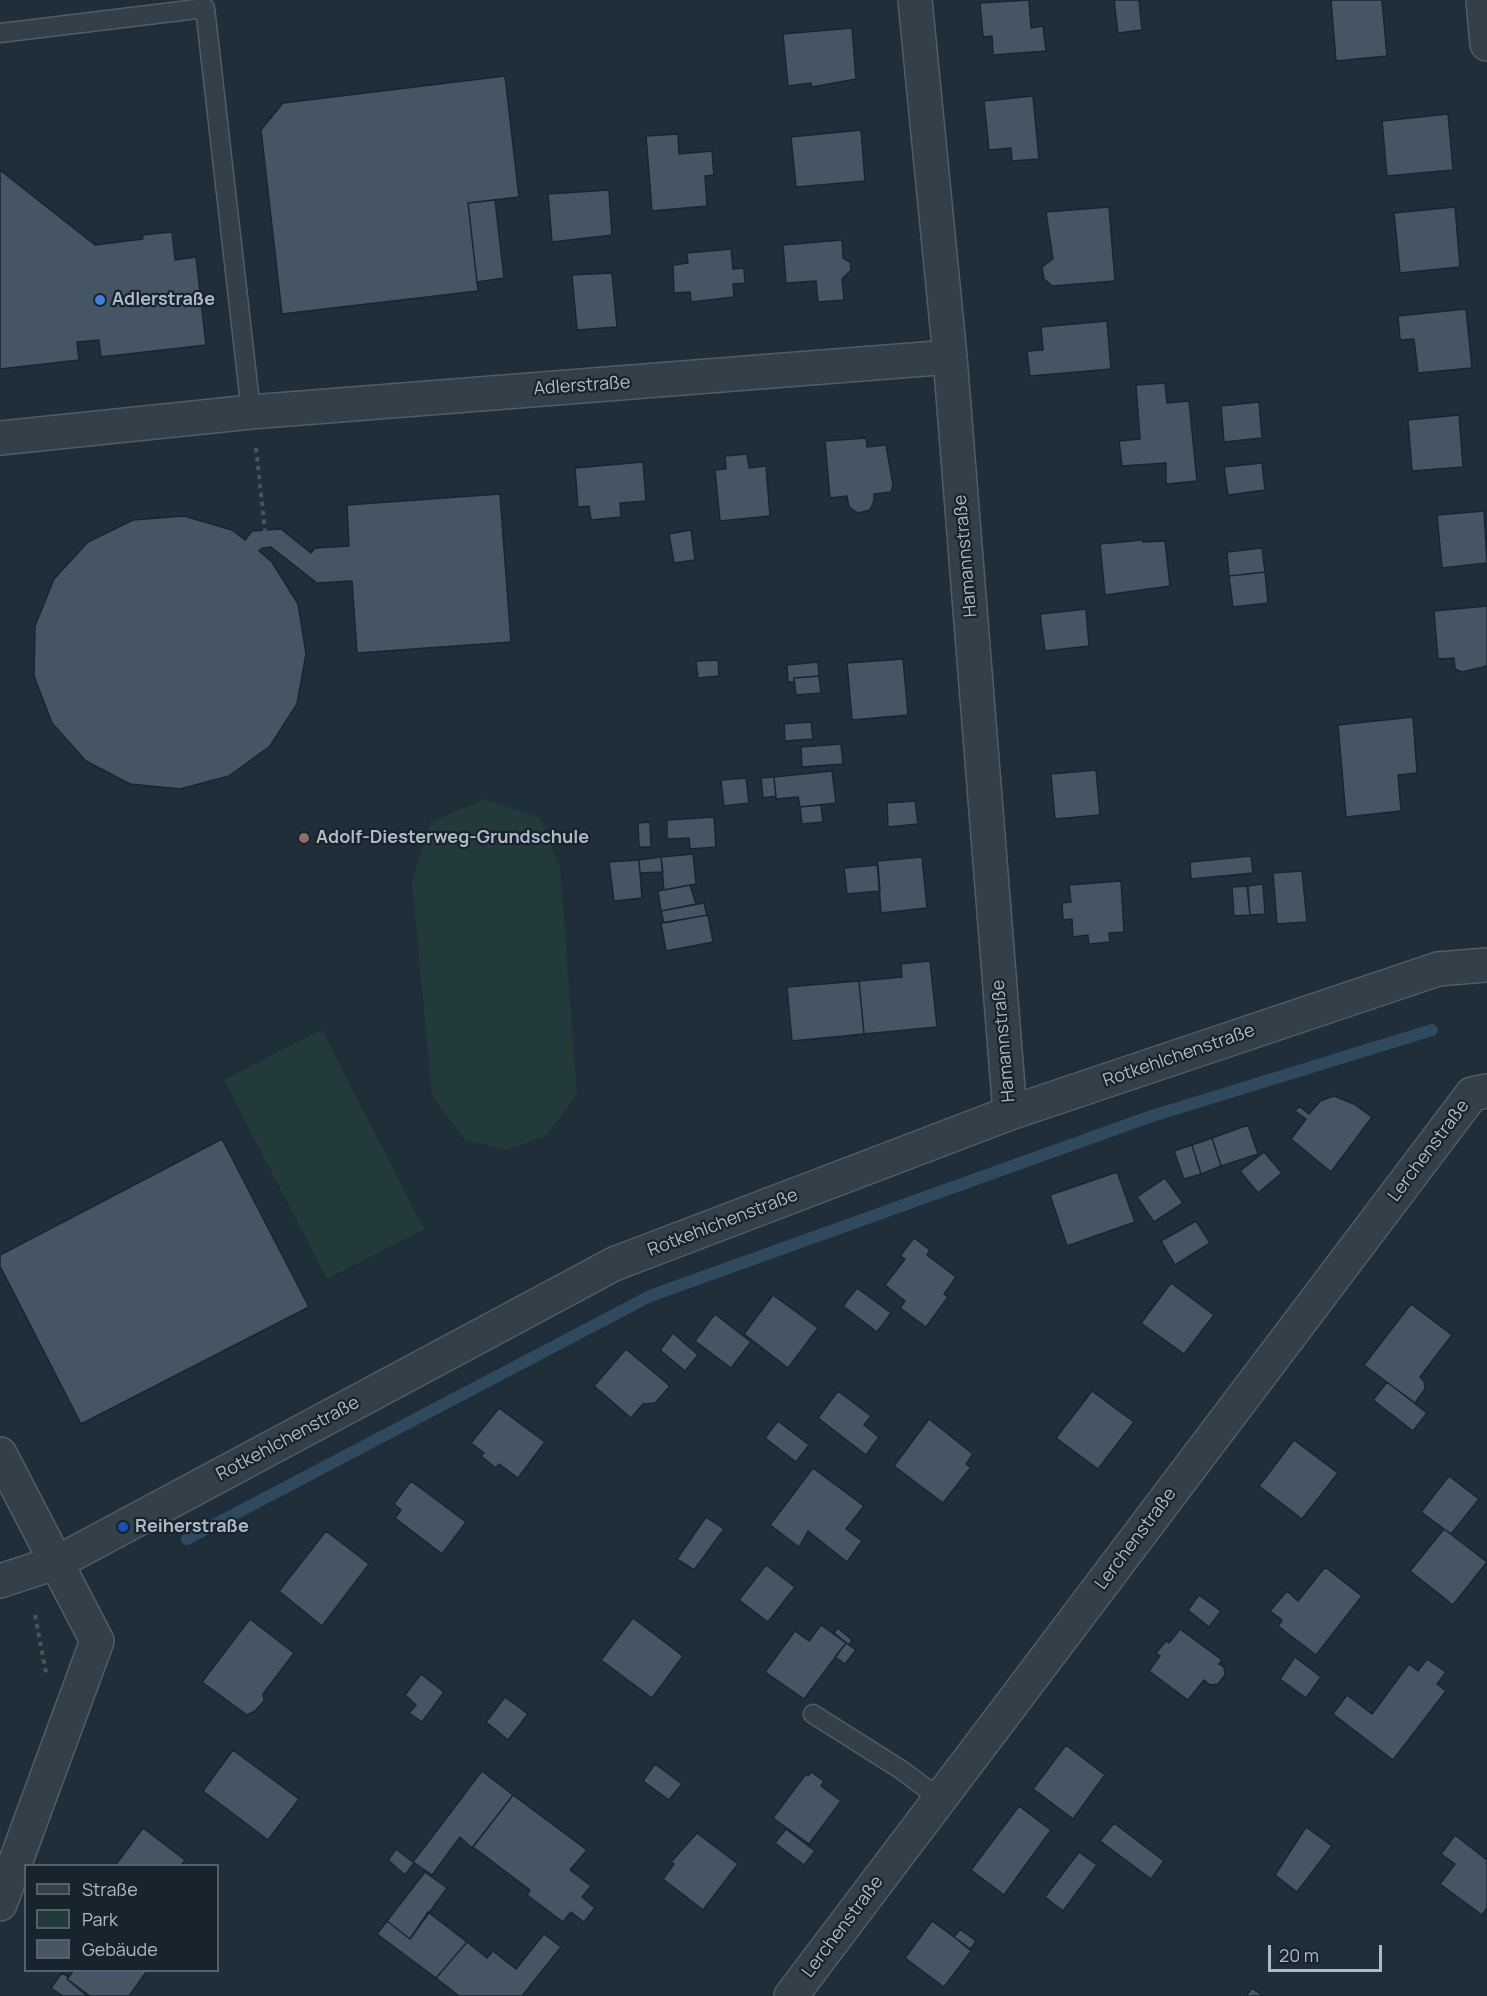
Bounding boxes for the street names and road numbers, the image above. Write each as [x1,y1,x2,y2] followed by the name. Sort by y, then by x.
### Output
[533,372,631,400] street label: Adlerstraße
[950,494,982,618] street label: Hamannstraße
[988,979,1020,1103] street label: Hamannstraße
[1100,1020,1258,1092] street label: Rotkehlchenstraße
[1384,1096,1474,1206] street label: Lerchenstraße
[645,1184,801,1262] street label: Rotkehlchenstraße
[213,1392,363,1486] street label: Rotkehlchenstraße
[1091,1484,1181,1594] street label: Lerchenstraße
[798,1872,888,1982] street label: Lerchenstraße

